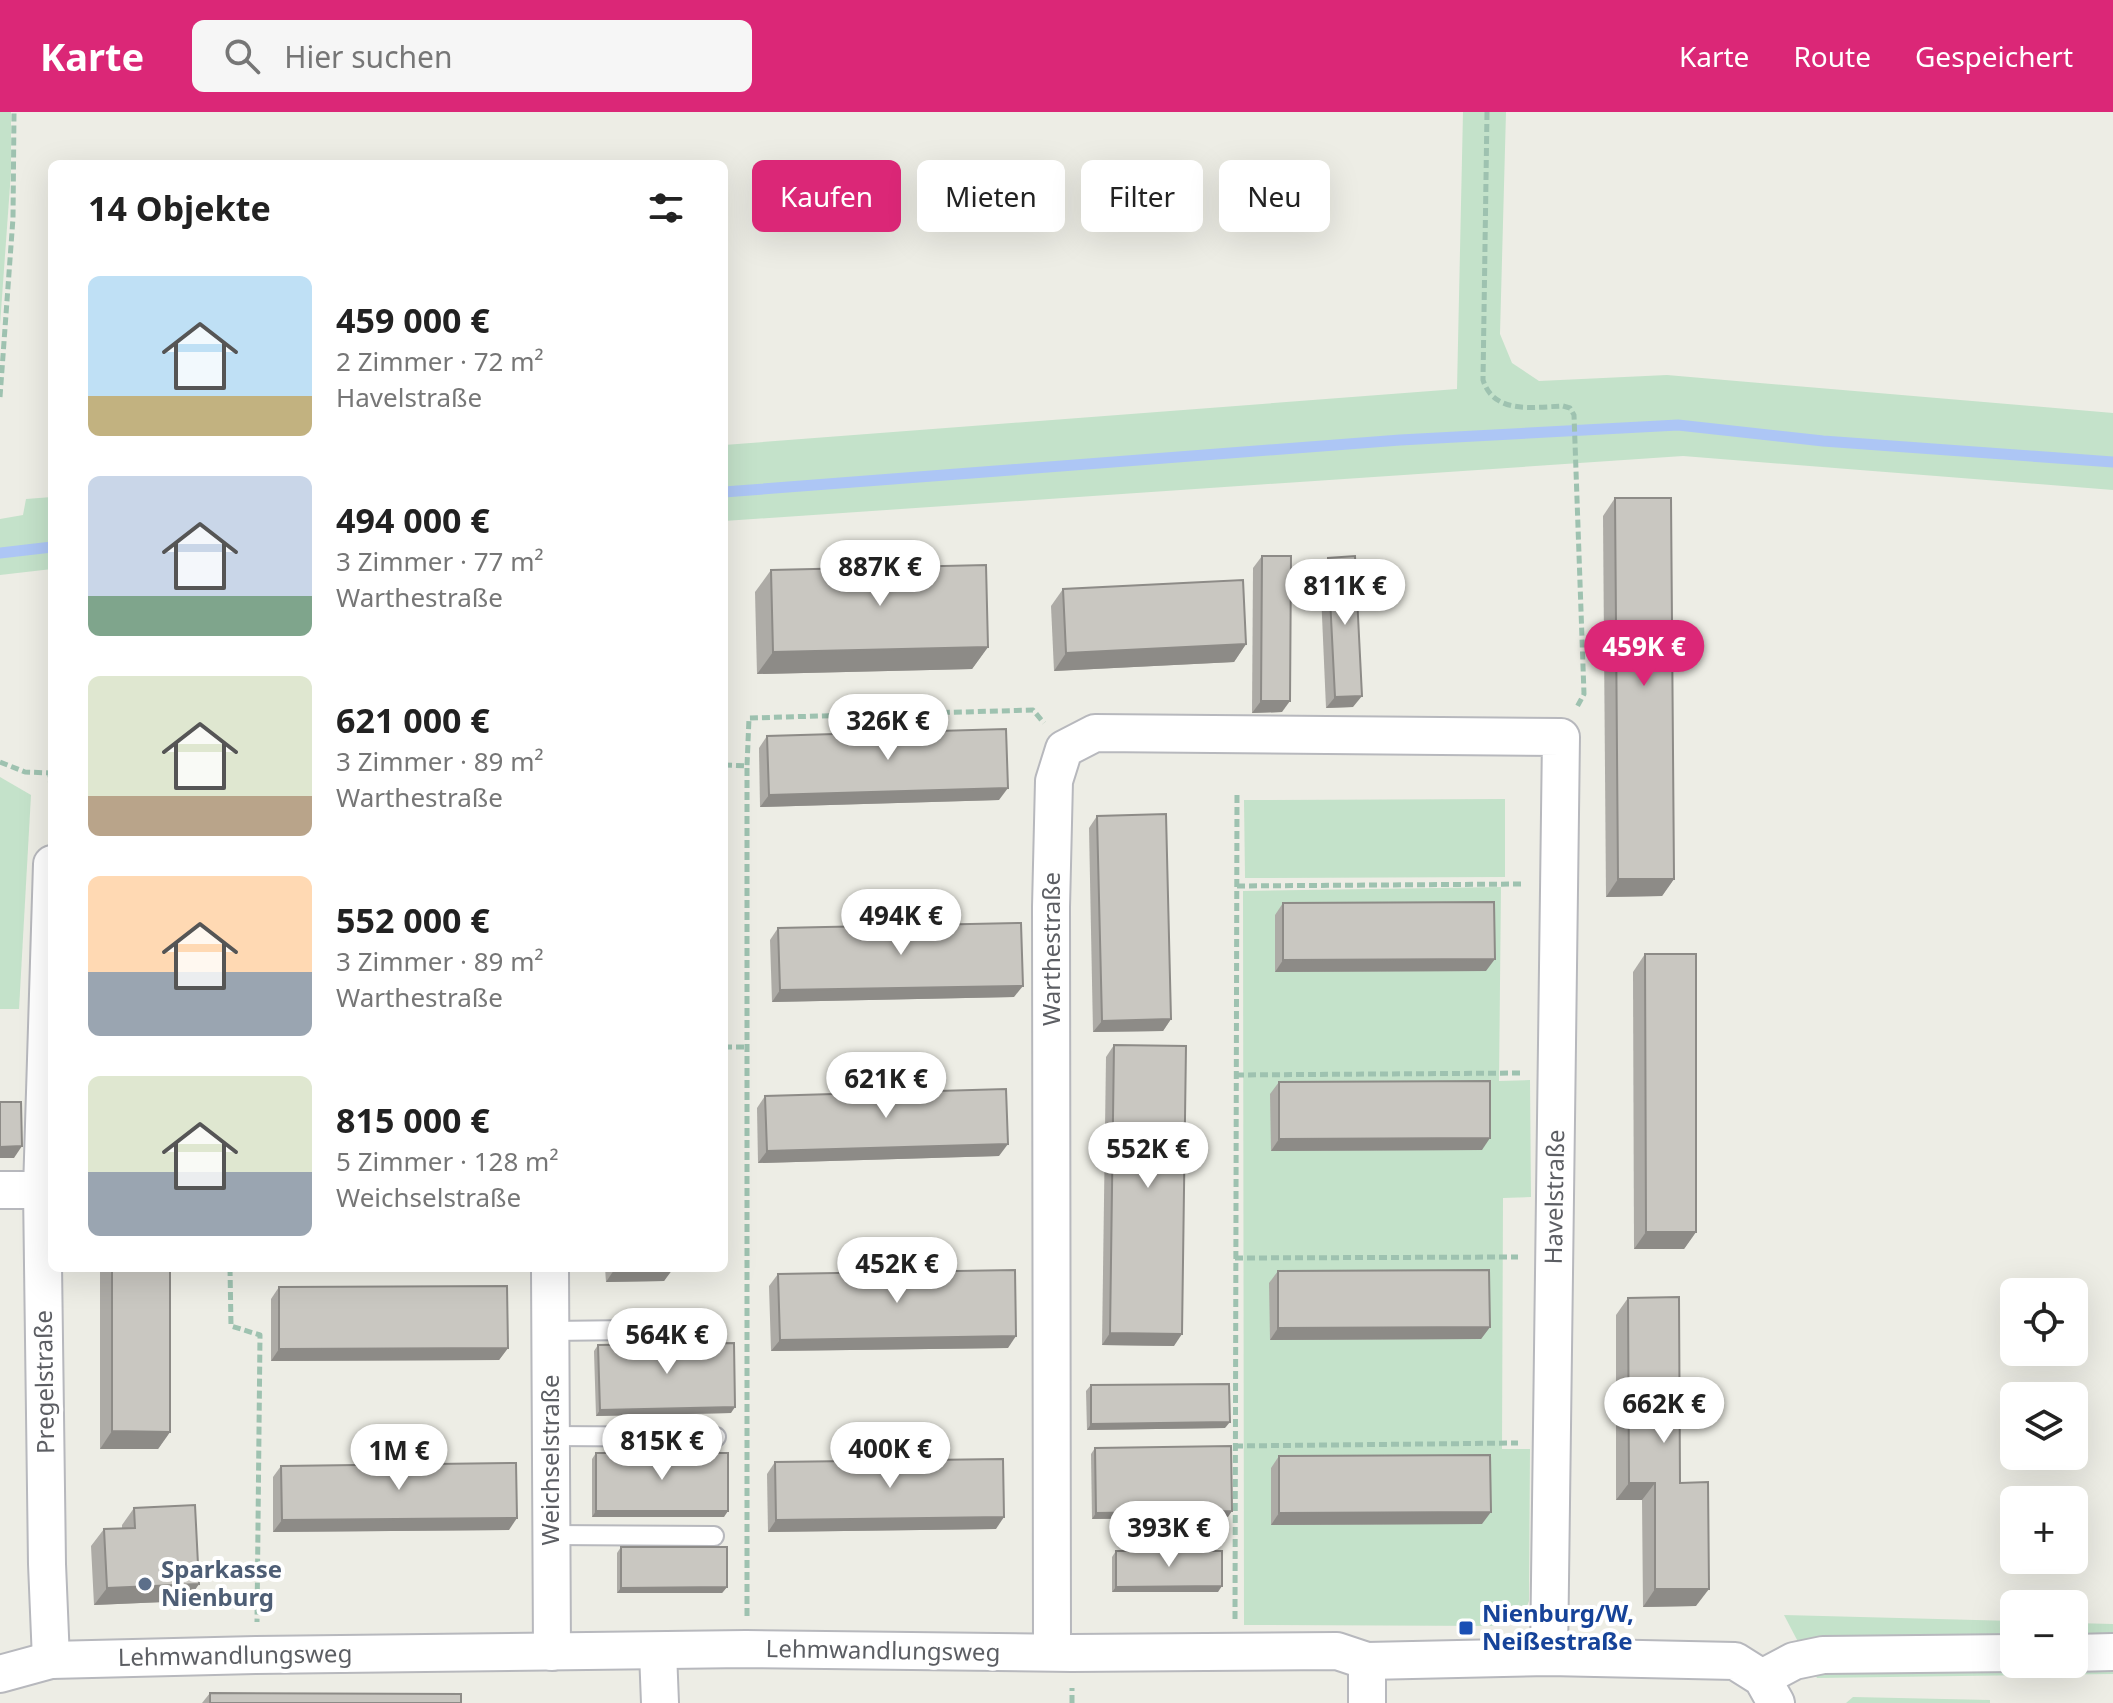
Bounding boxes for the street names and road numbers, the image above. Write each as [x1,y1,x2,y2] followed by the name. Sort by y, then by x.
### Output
[1034,872,1067,1026] street label: Warthestraße
[1536,1129,1571,1265] street label: Havelstraße
[26,1310,61,1454] street label: Pregelstraße
[533,1375,566,1545] street label: Weichselstraße
[765,1631,1001,1668] street label: Lehmwandlungsweg
[117,1636,353,1673] street label: Lehmwandlungsweg

